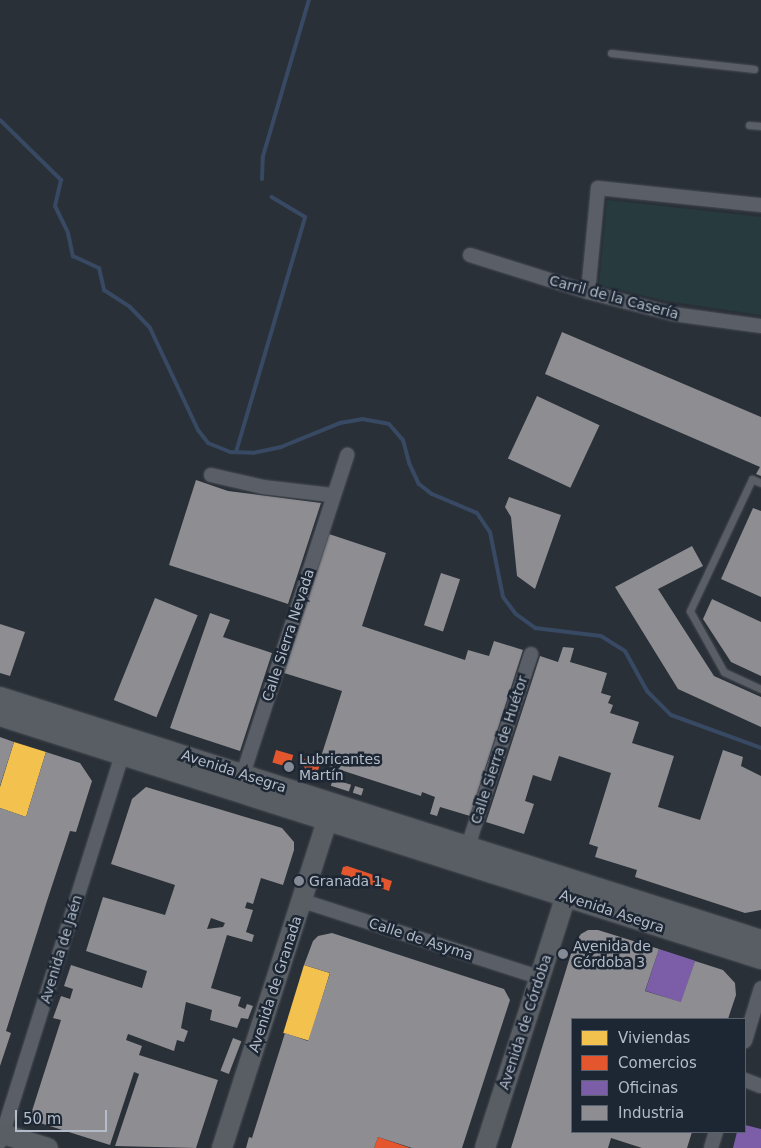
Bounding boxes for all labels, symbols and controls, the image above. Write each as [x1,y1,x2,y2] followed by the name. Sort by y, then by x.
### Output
[547,272,681,322] street label: Carril de la Casería
[259,567,317,703] street label: Calle Sierra Nevada
[467,674,531,826] street label: Calle Sierra de Huétor
[180,746,288,796] street label: Avenida Asegra
[299,751,381,784] place label: Lubricantes Martín
[283,761,295,773] marker: Lubricantes Martín
[309,873,382,889] place label: Granada 1
[293,875,305,887] marker: Granada 1
[558,886,666,936] street label: Avenida Asegra
[37,893,85,1005] street label: Avenida de Jaén
[245,914,305,1054] street label: Avenida de Granada
[367,914,475,964] street label: Calle de Asyma
[573,938,651,970] place label: Avenida de Córdoba 3
[557,948,569,960] marker: Avenida de Córdoba 3
[495,952,555,1092] street label: Avenida de Córdoba
[571,1018,746,1133] legend
[618,1029,690,1047] text: Viviendas
[618,1054,697,1072] text: Comercios
[618,1079,678,1097] text: Oficinas
[18,1100,110,1132] scale bar
[618,1104,684,1122] text: Industria
[23,1110,61,1128] text: 50 m

